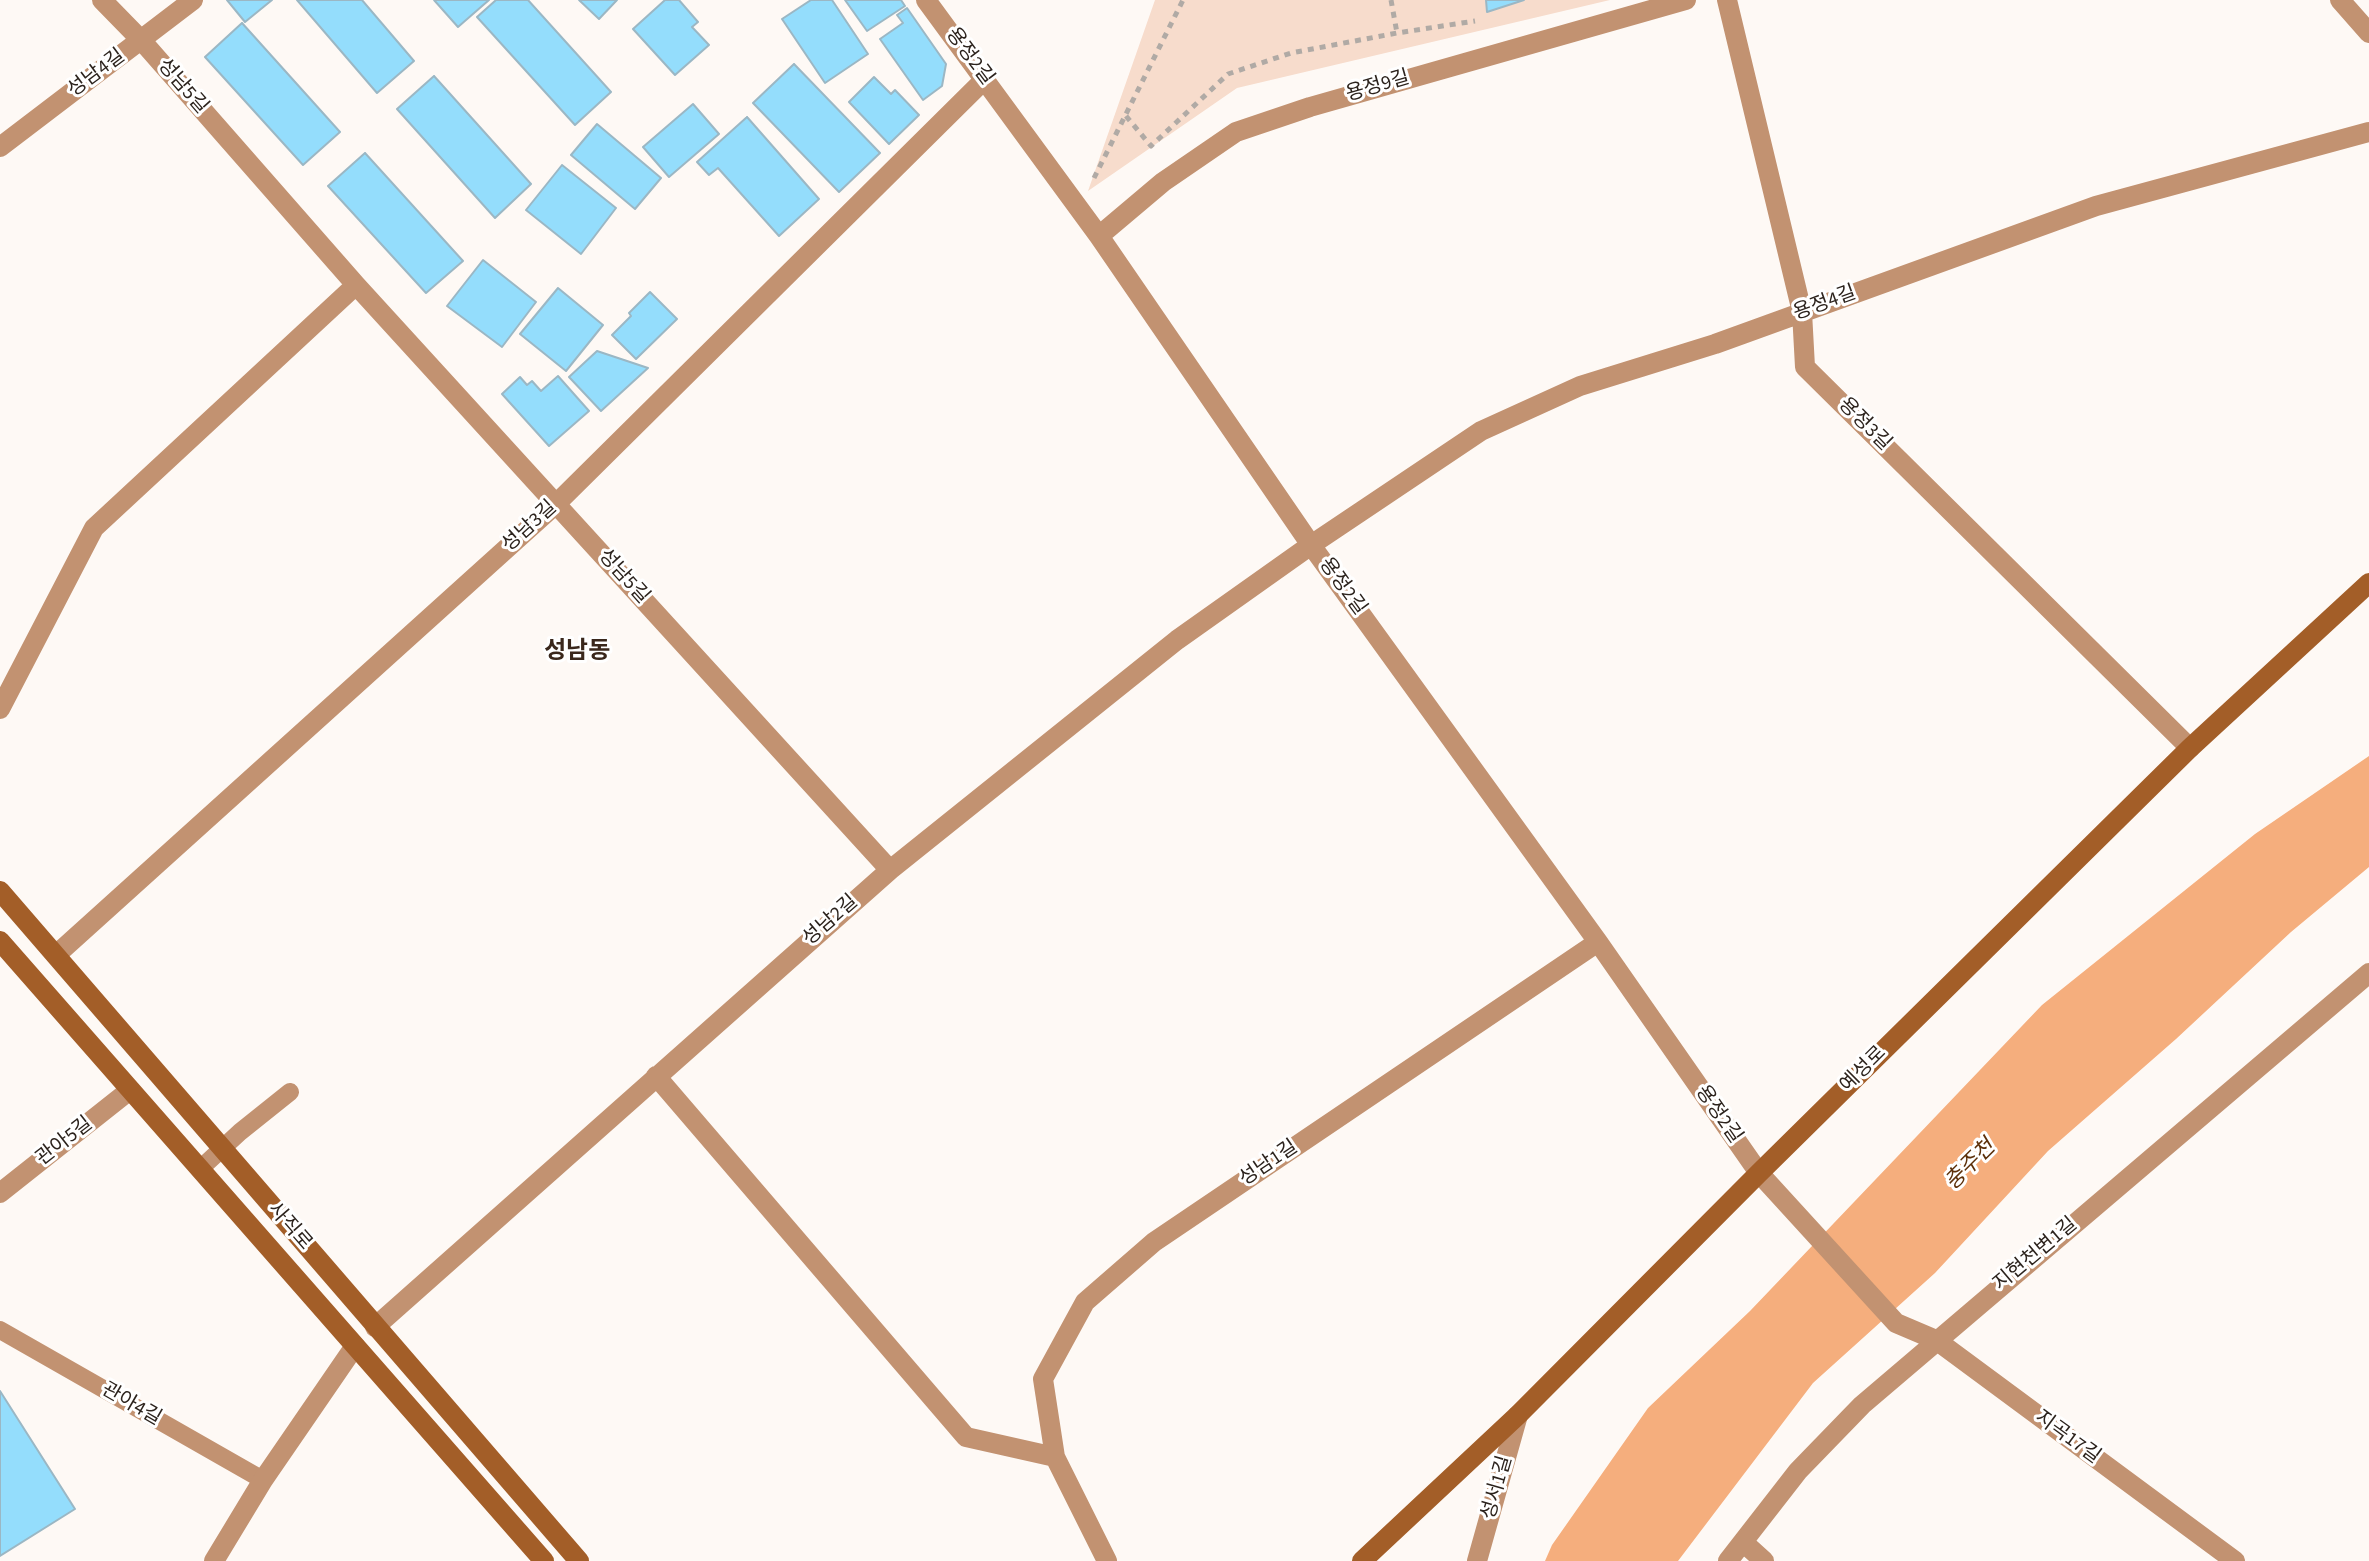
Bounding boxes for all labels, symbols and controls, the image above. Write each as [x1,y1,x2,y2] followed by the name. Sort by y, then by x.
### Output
[940,24,998,90] street label: 용정2길
[64,45,130,103] street label: 성남4길
[152,55,212,119] street label: 성남5길
[1343,66,1413,108] street label: 용정9길
[1790,282,1860,326] street label: 용정4길
[1832,393,1896,457] street label: 용정3길
[498,496,562,558] street label: 성남3길
[592,545,654,609] street label: 성남5길
[1313,554,1371,620] street label: 용정2길
[544,639,610,667] district label: 성남동
[799,891,863,951] street label: 성남2길
[1836,1042,1892,1098] street label: 예성로
[1689,1081,1747,1149] street label: 용정2길
[32,1112,98,1172] street label: 관아5길
[1940,1135,2002,1197] water label: 충주천
[1235,1136,1303,1192] street label: 성남1길
[262,1198,316,1256] street label: 사직로
[1989,1213,2083,1297] street label: 지현천변1길
[97,1378,165,1432] street label: 관아4길
[2030,1406,2104,1470] street label: 지곡17길
[1477,1453,1519,1523] street label: 성서1길

